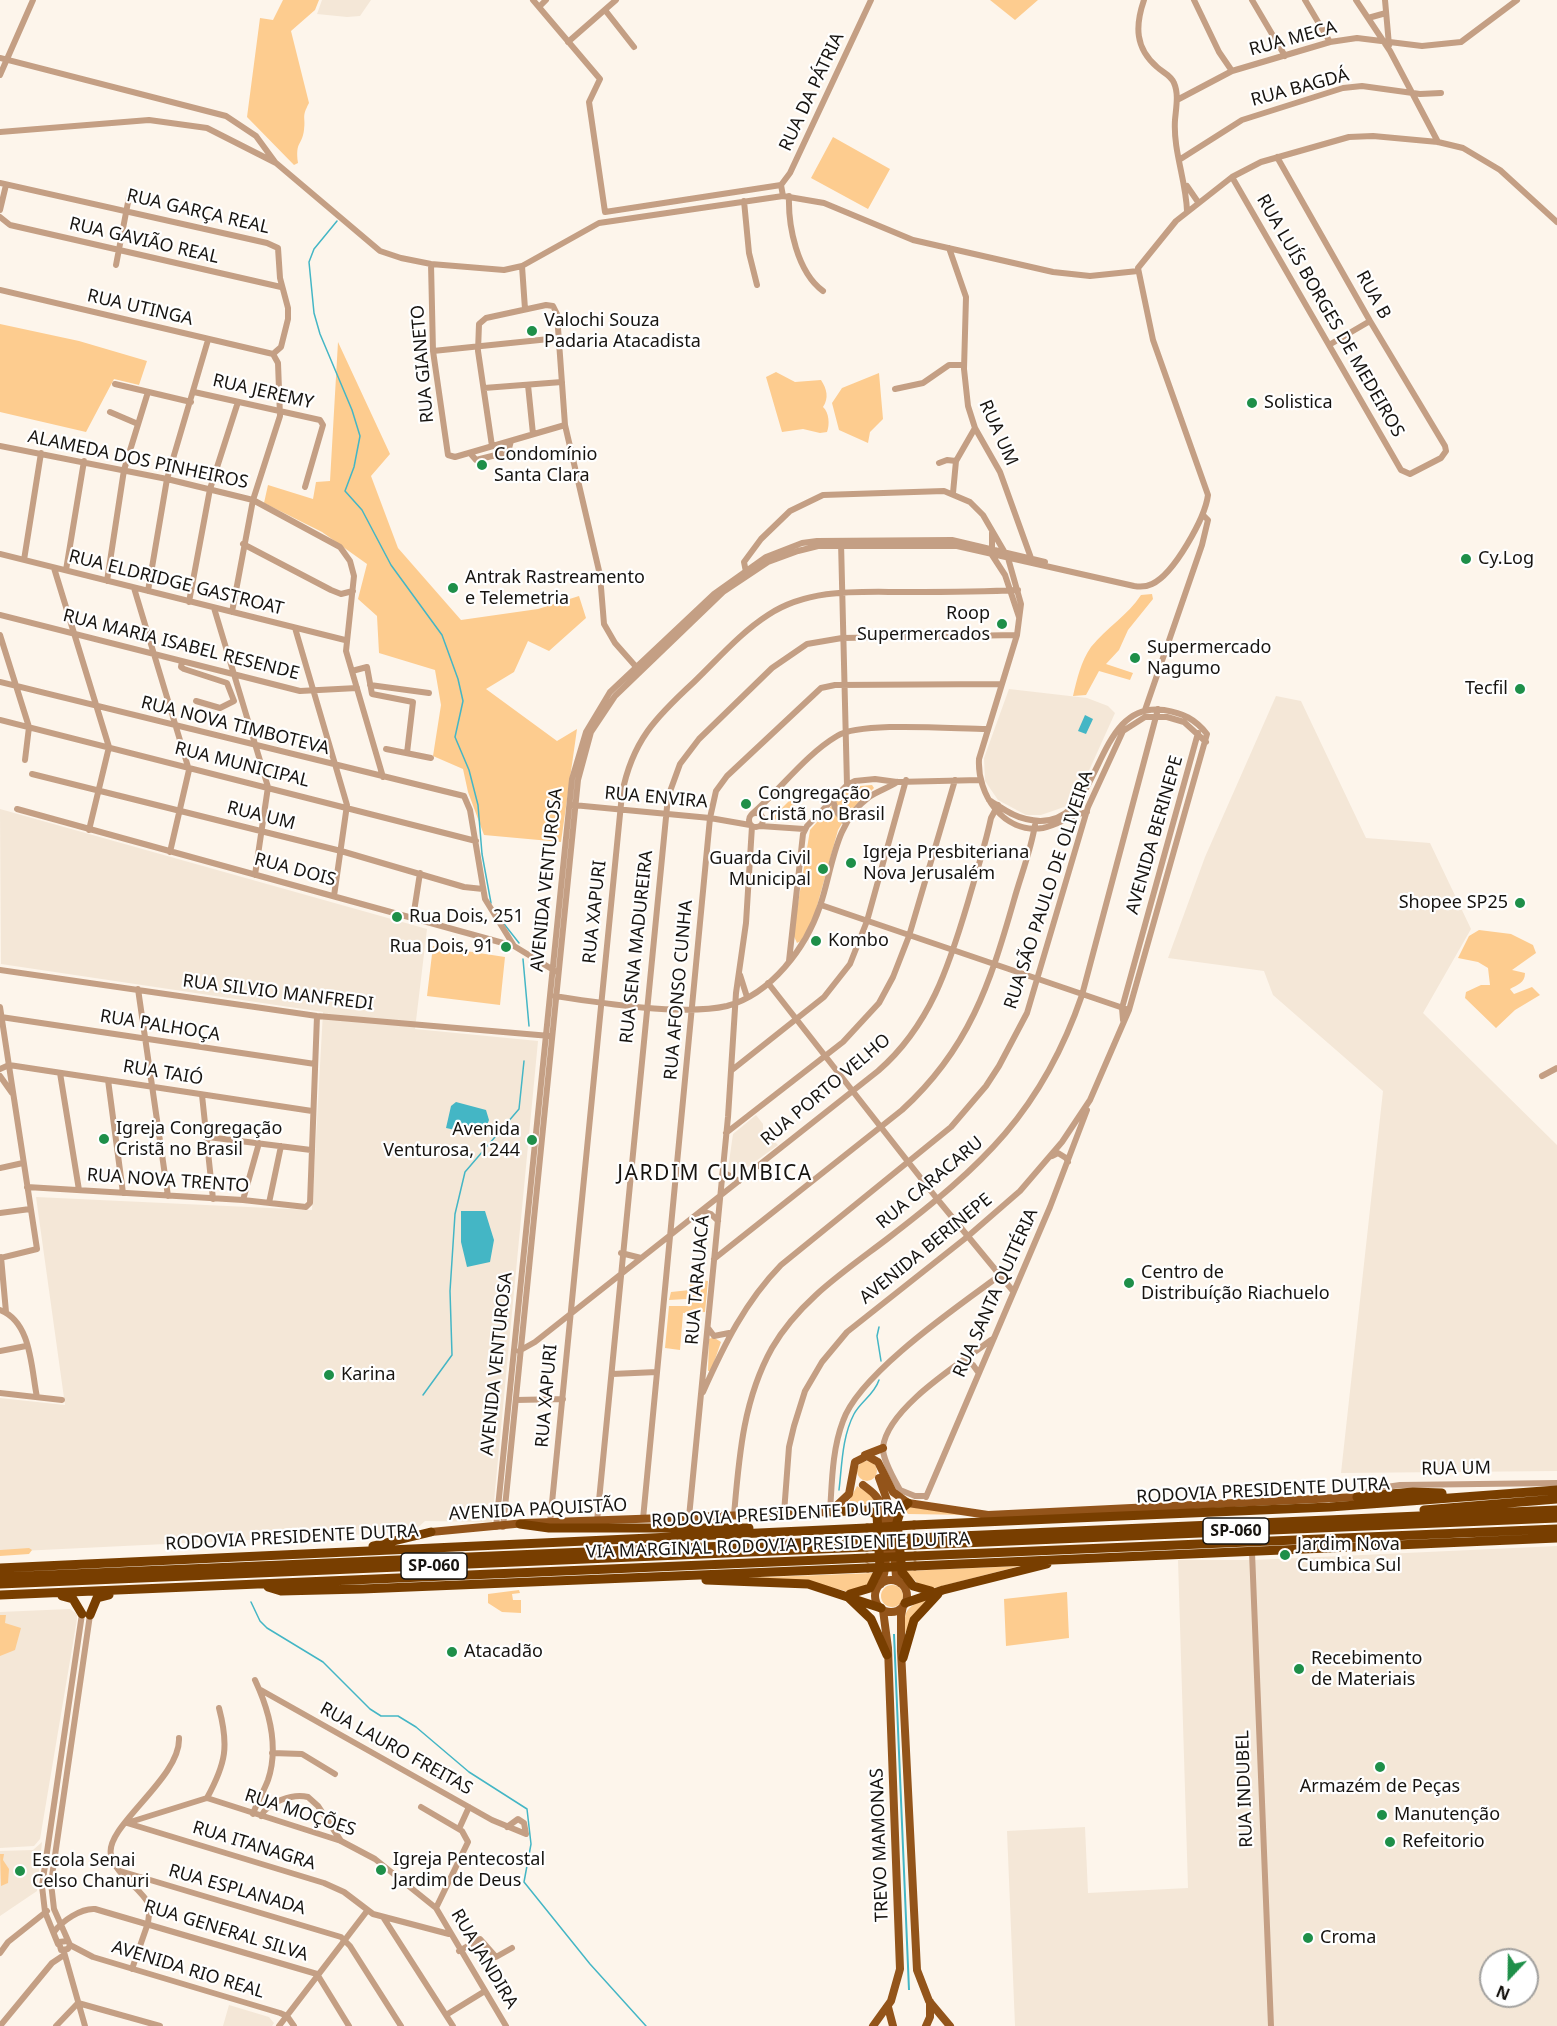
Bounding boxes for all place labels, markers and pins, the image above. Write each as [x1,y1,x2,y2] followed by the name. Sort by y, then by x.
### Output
[544,310,701,352] place label: Valochi Souza Padaria Atacadista
[525,324,539,338] marker: Valochi Souza Padaria Atacadista
[1264,392,1333,414] place label: Solistica
[1245,396,1259,410] marker: Solistica
[494,444,597,486] place label: Condomínio Santa Clara
[475,458,489,472] marker: Condomínio Santa Clara
[1478,548,1534,570] place label: Cy.Log
[1459,552,1473,566] marker: Cy.Log
[465,567,645,610] place label: Antrak Rastreamento e Telemetria
[446,581,460,595] marker: Antrak Rastreamento e Telemetria
[857,603,990,646] place label: Roop Supermercados
[995,617,1009,631] marker: Roop Supermercados
[1147,637,1271,680] place label: Supermercado Nagumo
[1128,651,1142,665] marker: Supermercado Nagumo
[1465,678,1508,700] place label: Tecfil
[1513,682,1527,696] marker: Tecfil
[758,783,885,826] place label: Congregação Cristã no Brasil
[739,797,753,811] marker: Congregação Cristã no Brasil
[863,842,1029,884] place label: Igreja Presbiteriana Nova Jerusalém
[709,848,811,890] place label: Guarda Civil Municipal
[844,856,858,870] marker: Igreja Presbiteriana Nova Jerusalém
[816,862,830,876] marker: Guarda Civil Municipal
[1399,892,1508,914] place label: Shopee SP25
[1513,896,1527,910] marker: Shopee SP25
[409,906,524,928] place label: Rua Dois, 251
[390,910,404,924] marker: Rua Dois, 251
[828,930,889,952] place label: Kombo
[809,934,823,948] marker: Kombo
[390,936,494,958] place label: Rua Dois, 91
[499,940,513,954] marker: Rua Dois, 91
[116,1118,282,1160] place label: Igreja Congregação Cristã no Brasil
[383,1119,520,1162] place label: Avenida Venturosa, 1244
[97,1132,111,1146] marker: Igreja Congregação Cristã no Brasil
[525,1133,539,1147] marker: Avenida Venturosa, 1244
[1141,1262,1330,1304] place label: Centro de Distribuíção Riachuelo
[1122,1276,1136,1290] marker: Centro de Distribuíção Riachuelo
[341,1364,396,1386] place label: Karina
[322,1368,336,1382] marker: Karina
[1297,1534,1401,1576] place label: Jardim Nova Cumbica Sul
[1278,1548,1292,1562] marker: Jardim Nova Cumbica Sul
[464,1641,543,1663] place label: Atacadão
[445,1645,459,1659] marker: Atacadão
[1311,1648,1422,1690] place label: Recebimento de Materiais
[1292,1662,1306,1676] marker: Recebimento de Materiais
[1373,1760,1387,1774] marker: Armazém de Peças
[1300,1776,1460,1798] place label: Armazém de Peças
[1394,1804,1500,1826] place label: Manutenção
[1375,1808,1389,1822] marker: Manutenção
[1402,1831,1485,1853] place label: Refeitorio
[1383,1835,1397,1849] marker: Refeitorio
[393,1849,545,1892] place label: Igreja Pentecostal Jardim de Deus
[32,1850,149,1892] place label: Escola Senai Celso Chanuri
[374,1863,388,1877] marker: Igreja Pentecostal Jardim de Deus
[13,1864,27,1878] marker: Escola Senai Celso Chanuri
[1320,1927,1376,1949] place label: Croma
[1301,1931,1315,1945] marker: Croma

